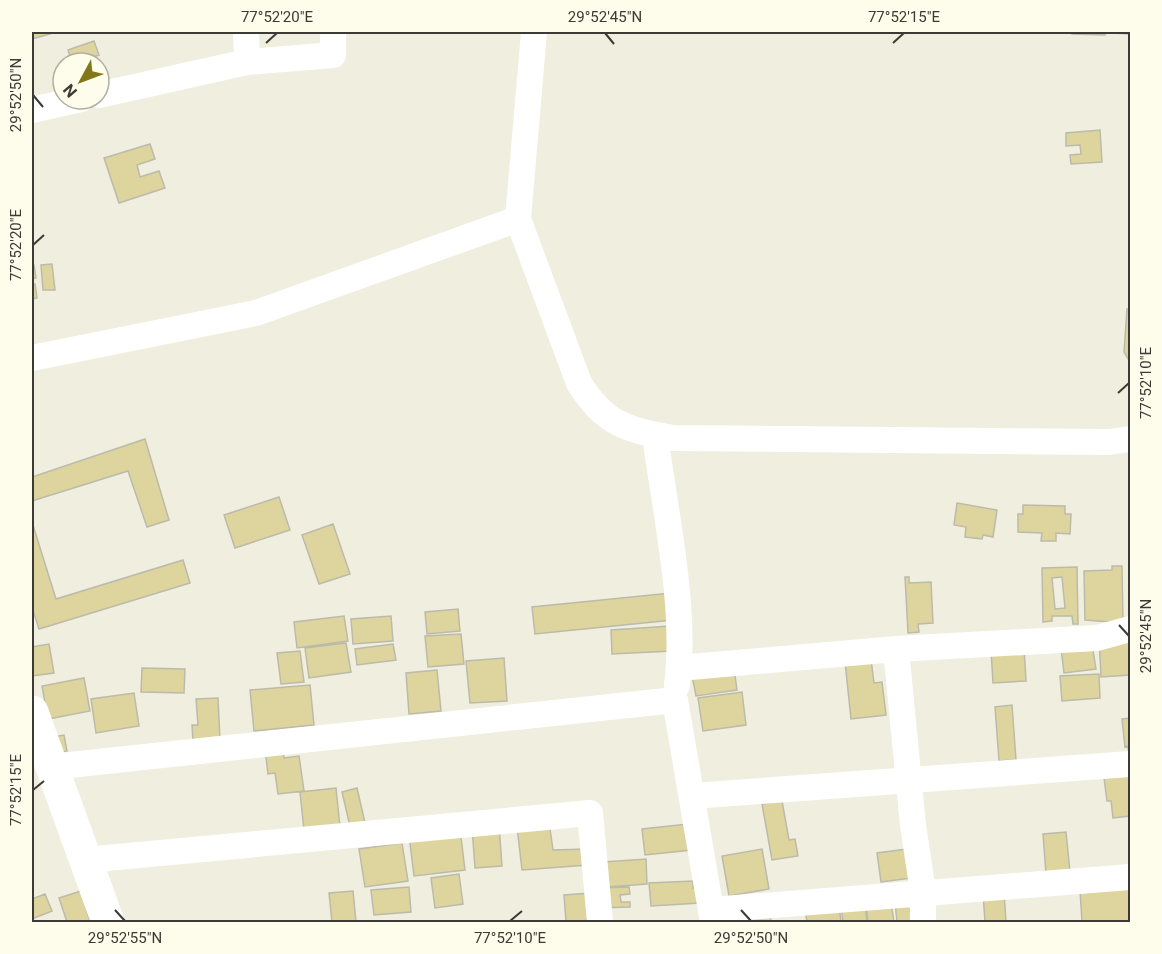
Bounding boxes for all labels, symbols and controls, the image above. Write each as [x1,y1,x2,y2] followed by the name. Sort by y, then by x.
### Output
[241,8,314,26] text: 77°52'20"E
[568,8,642,26] text: 29°52'45"N
[868,8,941,26] text: 77°52'15"E
[51,51,111,111] north arrow
[7,58,25,132] text: 29°52'50"N
[59,80,81,101] text: N
[7,208,25,281] text: 77°52'20"E
[1137,346,1155,419] text: 77°52'10"E
[1137,599,1155,673] text: 29°52'45"N
[7,753,25,826] text: 77°52'15"E
[88,929,162,947] text: 29°52'55"N
[474,929,547,947] text: 77°52'10"E
[714,929,788,947] text: 29°52'50"N

